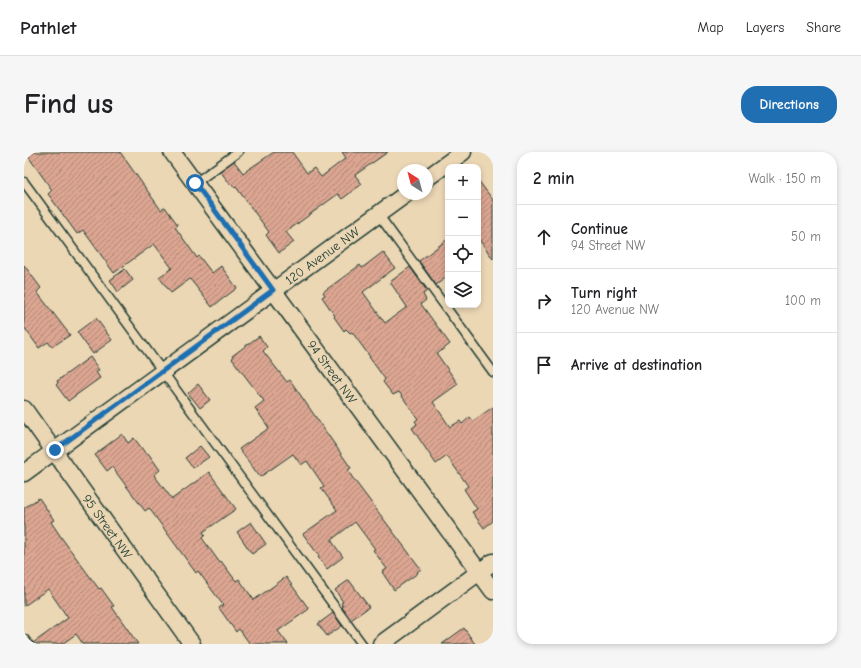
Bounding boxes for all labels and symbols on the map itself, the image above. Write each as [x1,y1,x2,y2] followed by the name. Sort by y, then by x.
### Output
[397,164,433,200] north arrow
[186,174,204,192] route start
[282,223,363,288] street label: 120 Avenue NW
[304,337,361,407] street label: 94 Street NW
[46,441,64,459] route end
[79,492,136,562] street label: 95 Street NW

